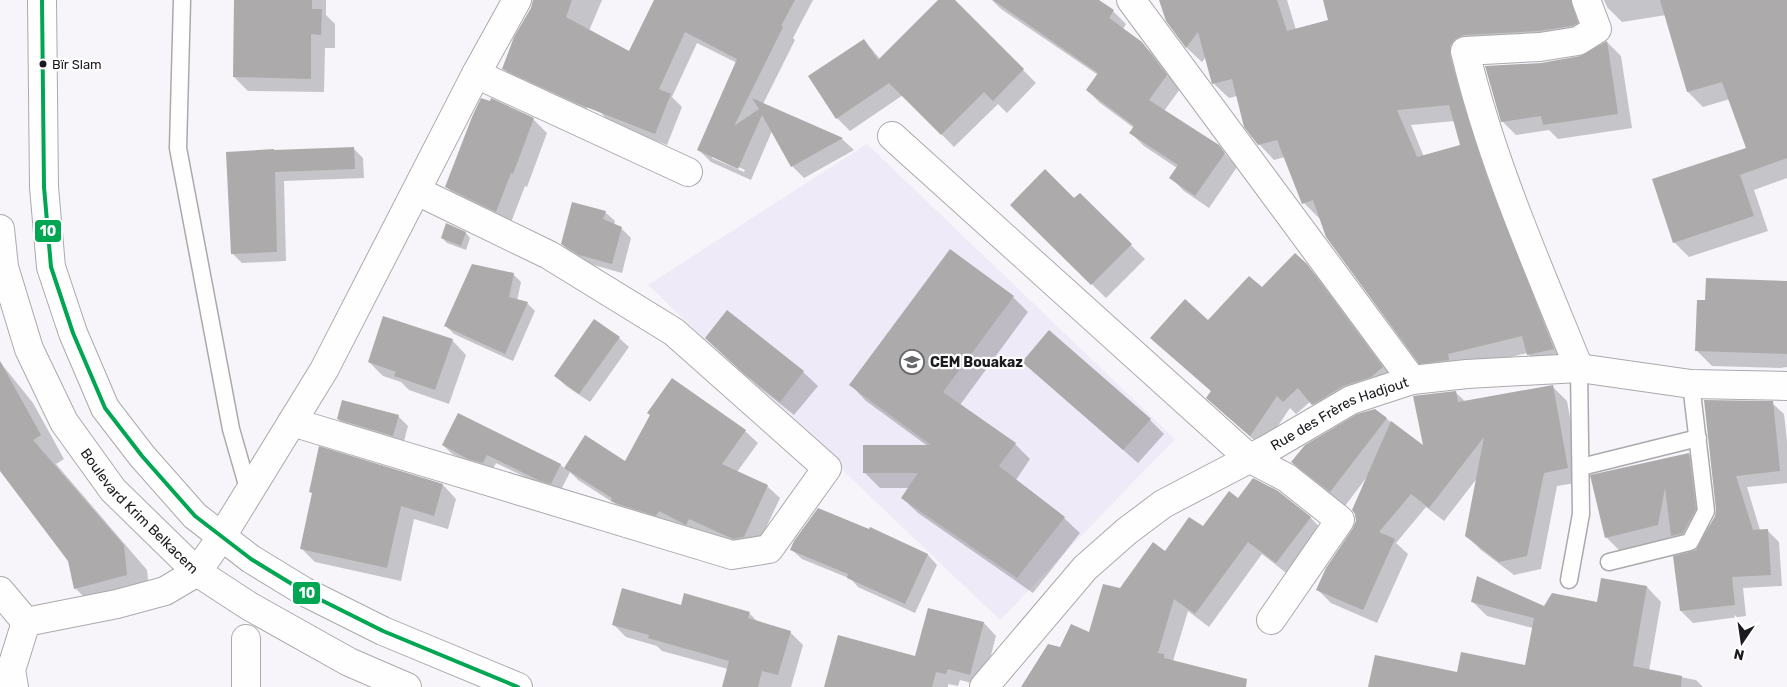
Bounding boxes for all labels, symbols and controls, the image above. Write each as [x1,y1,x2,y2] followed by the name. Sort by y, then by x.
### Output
[52,57,102,72] place label: Bïr Slam
[38,59,48,69] marker: Bïr Slam
[34,219,62,243] line badge: 10
[40,223,56,240] text: 10
[899,349,925,375] school or university icon: CEM Bouakaz
[930,354,1023,371] place label: CEM Bouakaz
[1268,374,1411,454] street label: Rue des Frères Hadjout
[77,445,202,578] street label: Boulevard Krim Belkacem
[292,581,321,605] line badge: 10
[299,585,315,602] text: 10
[1717,617,1767,667] north arrow
[1732,645,1746,664] text: N

